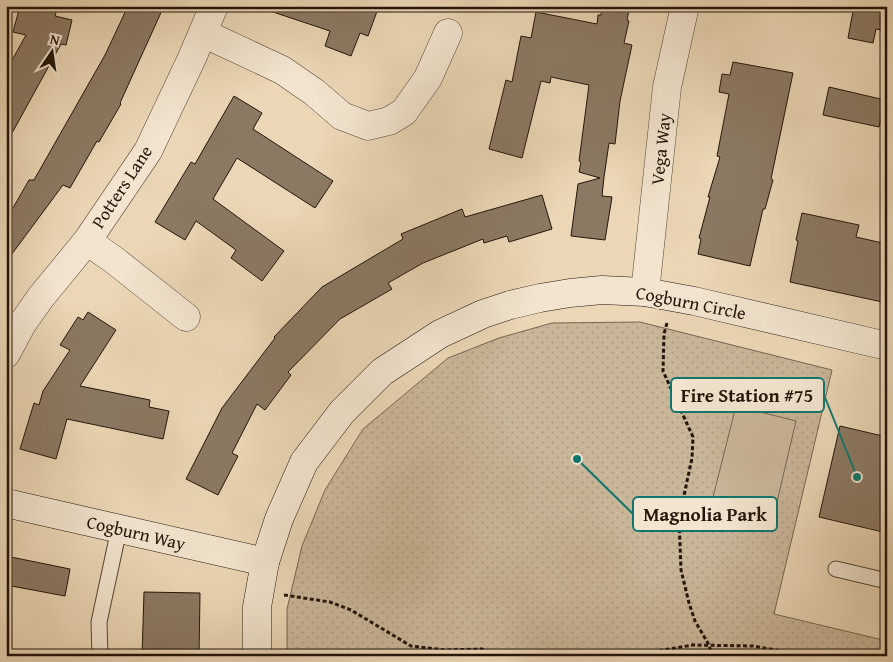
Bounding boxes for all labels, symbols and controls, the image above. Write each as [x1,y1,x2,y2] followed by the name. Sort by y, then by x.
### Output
[28,28,78,78] north arrow
[48,29,62,50] text: N
[643,111,678,186] street label: Vega Way
[85,140,159,234] street label: Potters Lane
[634,279,748,326] street label: Cogburn Circle
[671,378,824,412] callout: Fire Station #75
[681,381,813,409] text: Fire Station #75
[633,497,777,531] callout: Magnolia Park
[643,500,767,528] text: Magnolia Park
[84,508,188,557] street label: Cogburn Way

